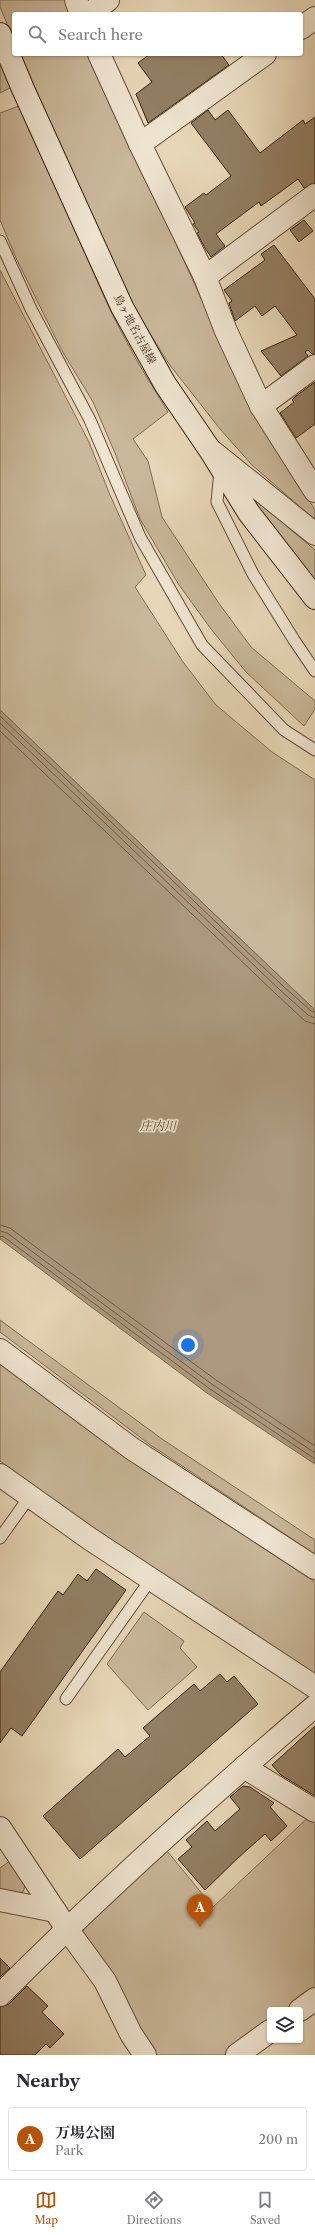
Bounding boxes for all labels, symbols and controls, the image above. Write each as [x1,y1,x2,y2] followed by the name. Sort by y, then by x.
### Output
[12,12,303,56] search box
[26,23,48,45] icon: search
[58,25,143,44] text: Search here
[111,292,159,366] street label: 鳥ヶ地名古屋線
[140,1118,178,1133] water label: 庄内川
[178,1335,198,1355] your location
[187,1894,213,1927] pin: A
[267,2007,303,2043] map controls
[267,2007,303,2043] button: layers
[16,2071,80,2091] text: Nearby
[55,2123,115,2142] text: 万場公園
[25,2131,35,2147] text: A
[258,2131,298,2147] text: 200 m
[55,2142,83,2158] text: Park
[34,2189,58,2227] tab: Map
[127,2189,181,2227] tab: Directions
[250,2189,281,2227] tab: Saved

